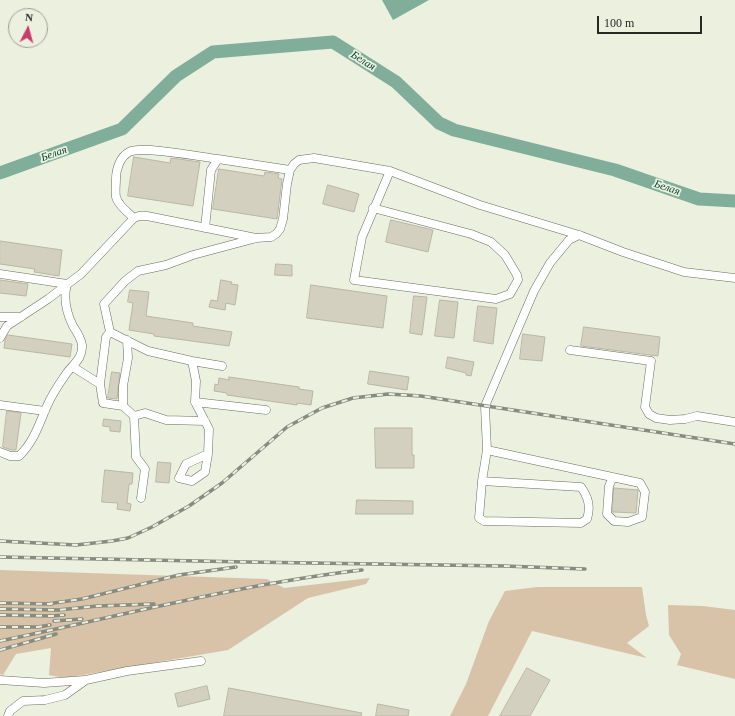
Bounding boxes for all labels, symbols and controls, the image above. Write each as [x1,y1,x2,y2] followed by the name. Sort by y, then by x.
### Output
[8,8,48,48] north arrow
[599,8,704,34] scale bar
[25,11,34,23] text: N
[604,16,634,30] text: 100 m
[348,48,378,74] water label: Белая
[39,143,69,165] water label: Белая
[652,177,682,199] water label: Белая

